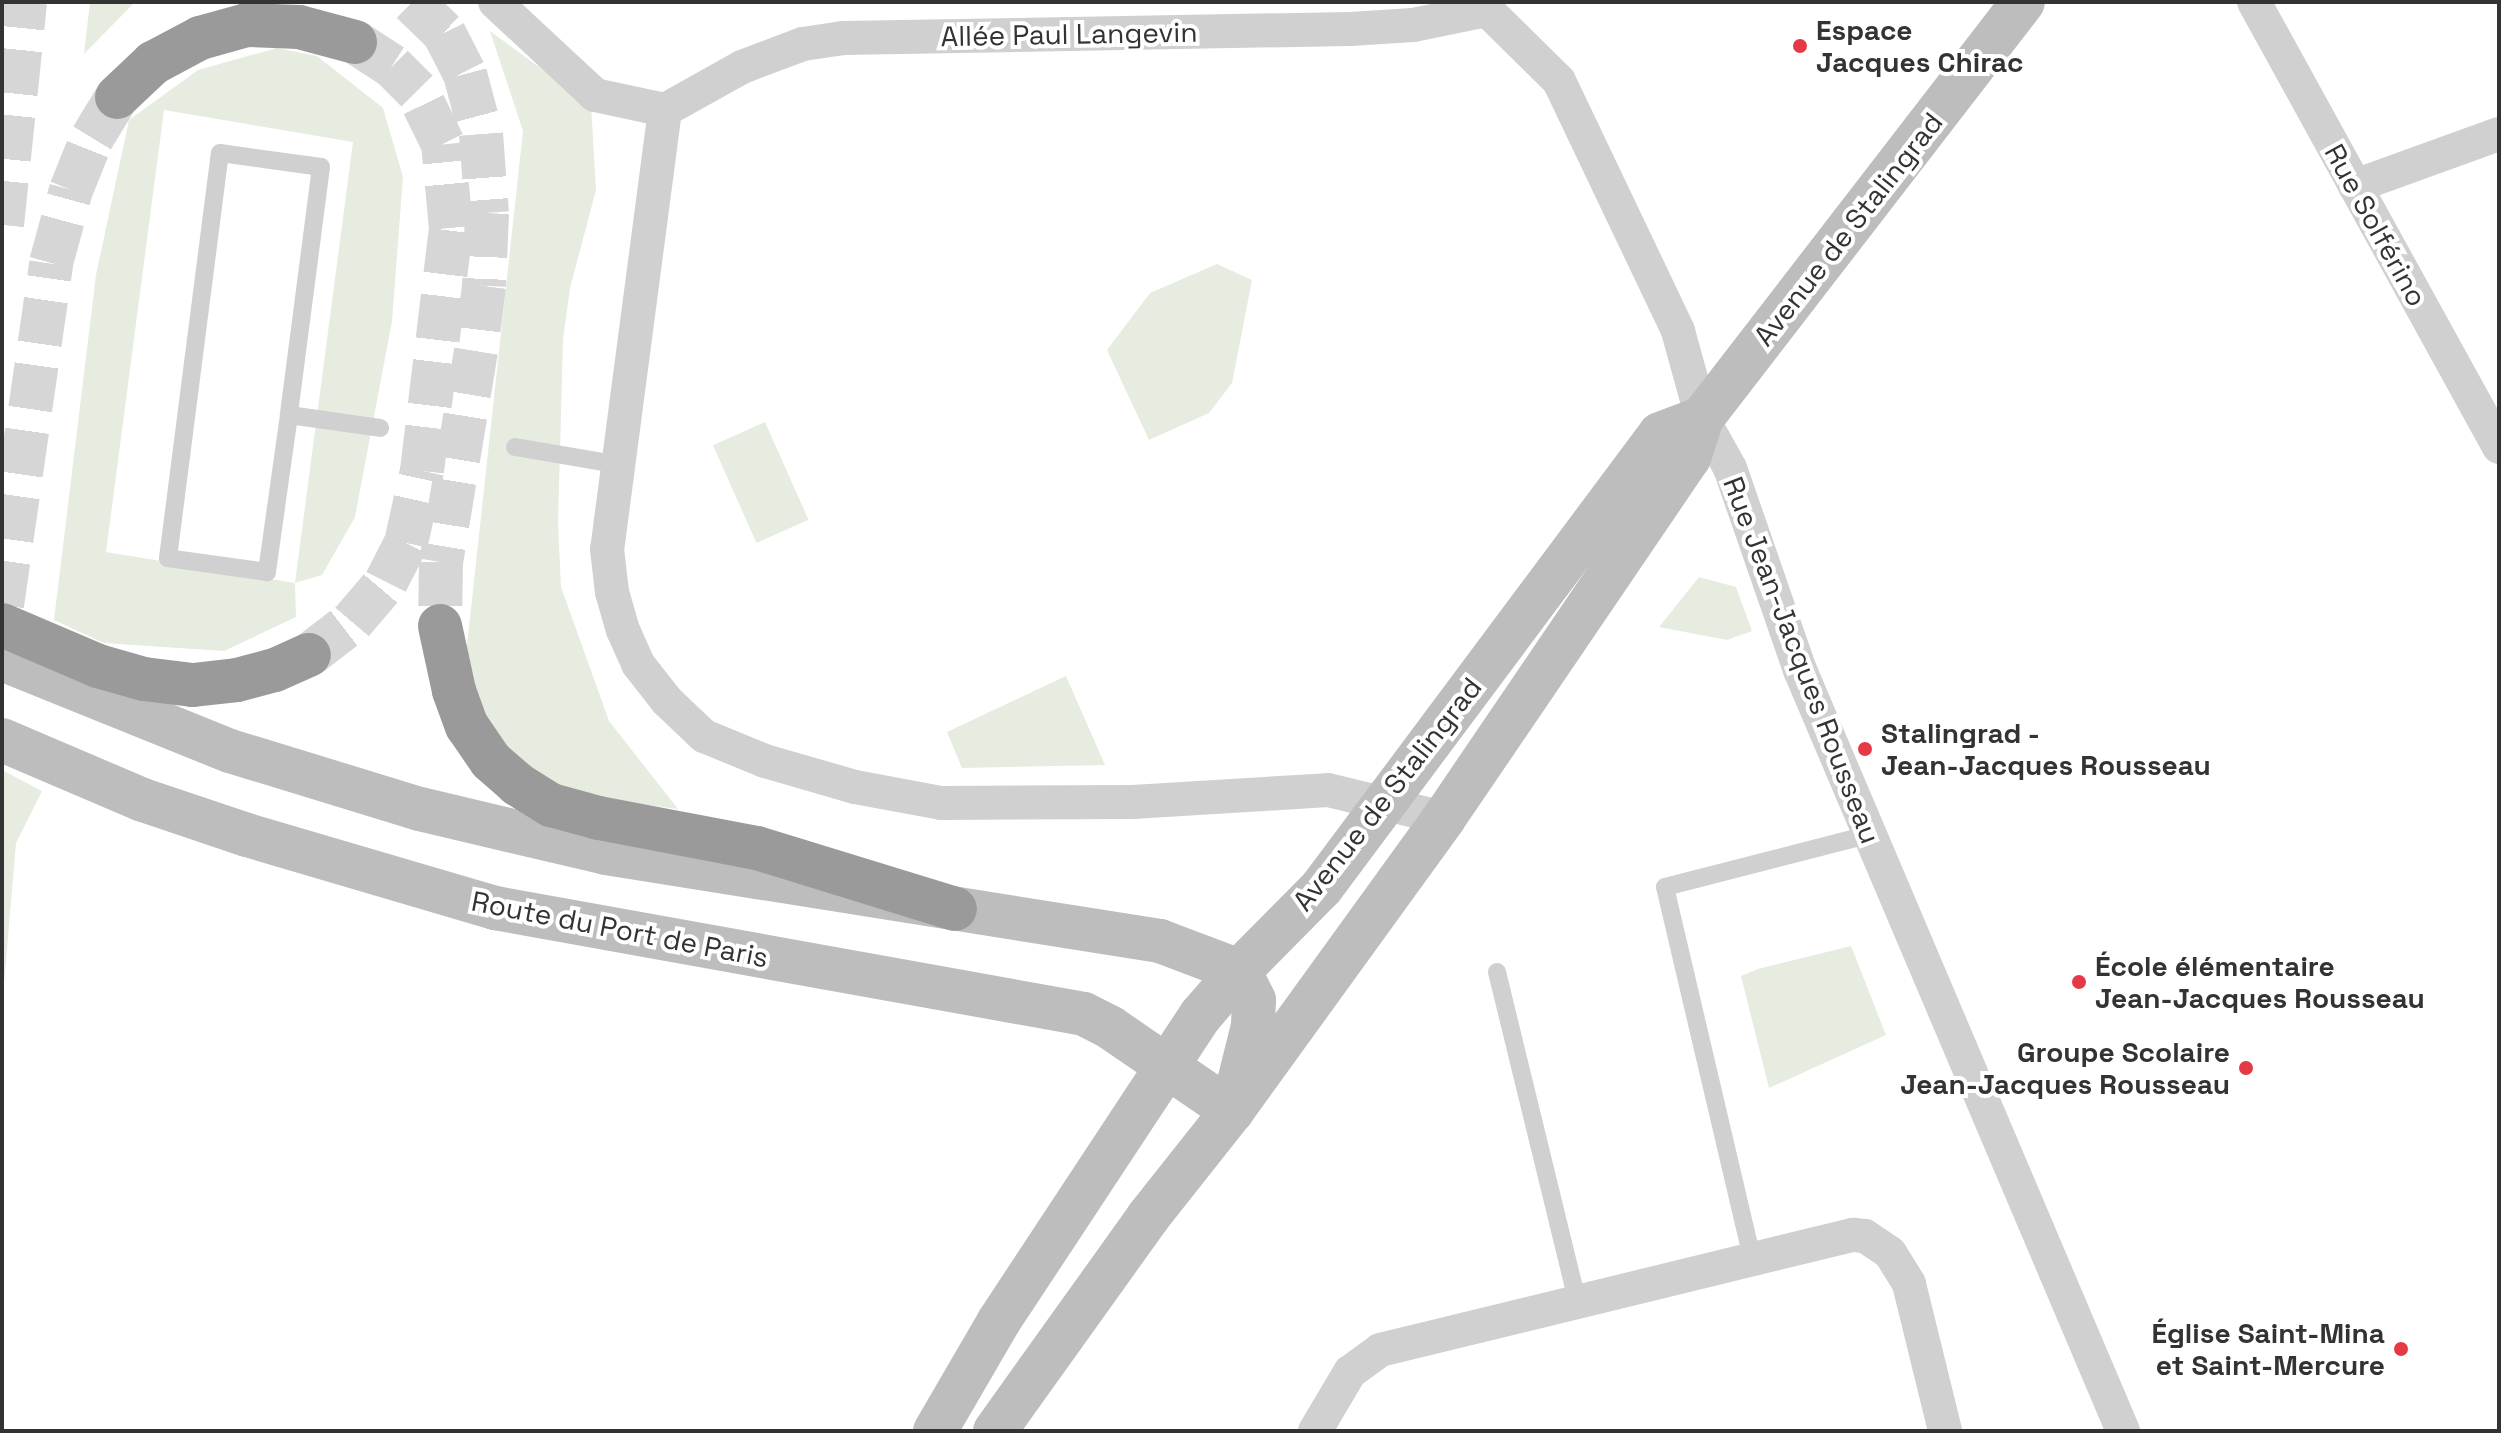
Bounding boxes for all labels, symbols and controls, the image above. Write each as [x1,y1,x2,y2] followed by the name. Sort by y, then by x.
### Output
[1816,13,2023,79] place label: Espace Jacques Chirac
[940,15,1198,53] street label: Allée Paul Langevin
[1791,37,1809,55] marker: Espace Jacques Chirac
[1747,106,1949,352] street label: Avenue de Stalingrad
[2318,138,2434,312] street label: Rue Solférino
[1716,472,1888,848] street label: Rue Jean-Jacques Rousseau
[1286,671,1488,917] street label: Avenue de Stalingrad
[1881,716,2211,782] place label: Stalingrad - Jean-Jacques Rousseau
[1856,740,1874,758] marker: Stalingrad - Jean-Jacques Rousseau
[469,884,771,974] street label: Route du Port de Paris
[2095,949,2425,1015] place label: École élémentaire Jean-Jacques Rousseau
[2070,973,2088,991] marker: École élémentaire Jean-Jacques Rousseau
[1900,1035,2230,1101] place label: Groupe Scolaire Jean-Jacques Rousseau
[2237,1059,2255,1077] marker: Groupe Scolaire Jean-Jacques Rousseau
[2151,1316,2385,1382] place label: Église Saint-Mina et Saint-Mercure
[2392,1340,2410,1358] marker: Église Saint-Mina et Saint-Mercure

